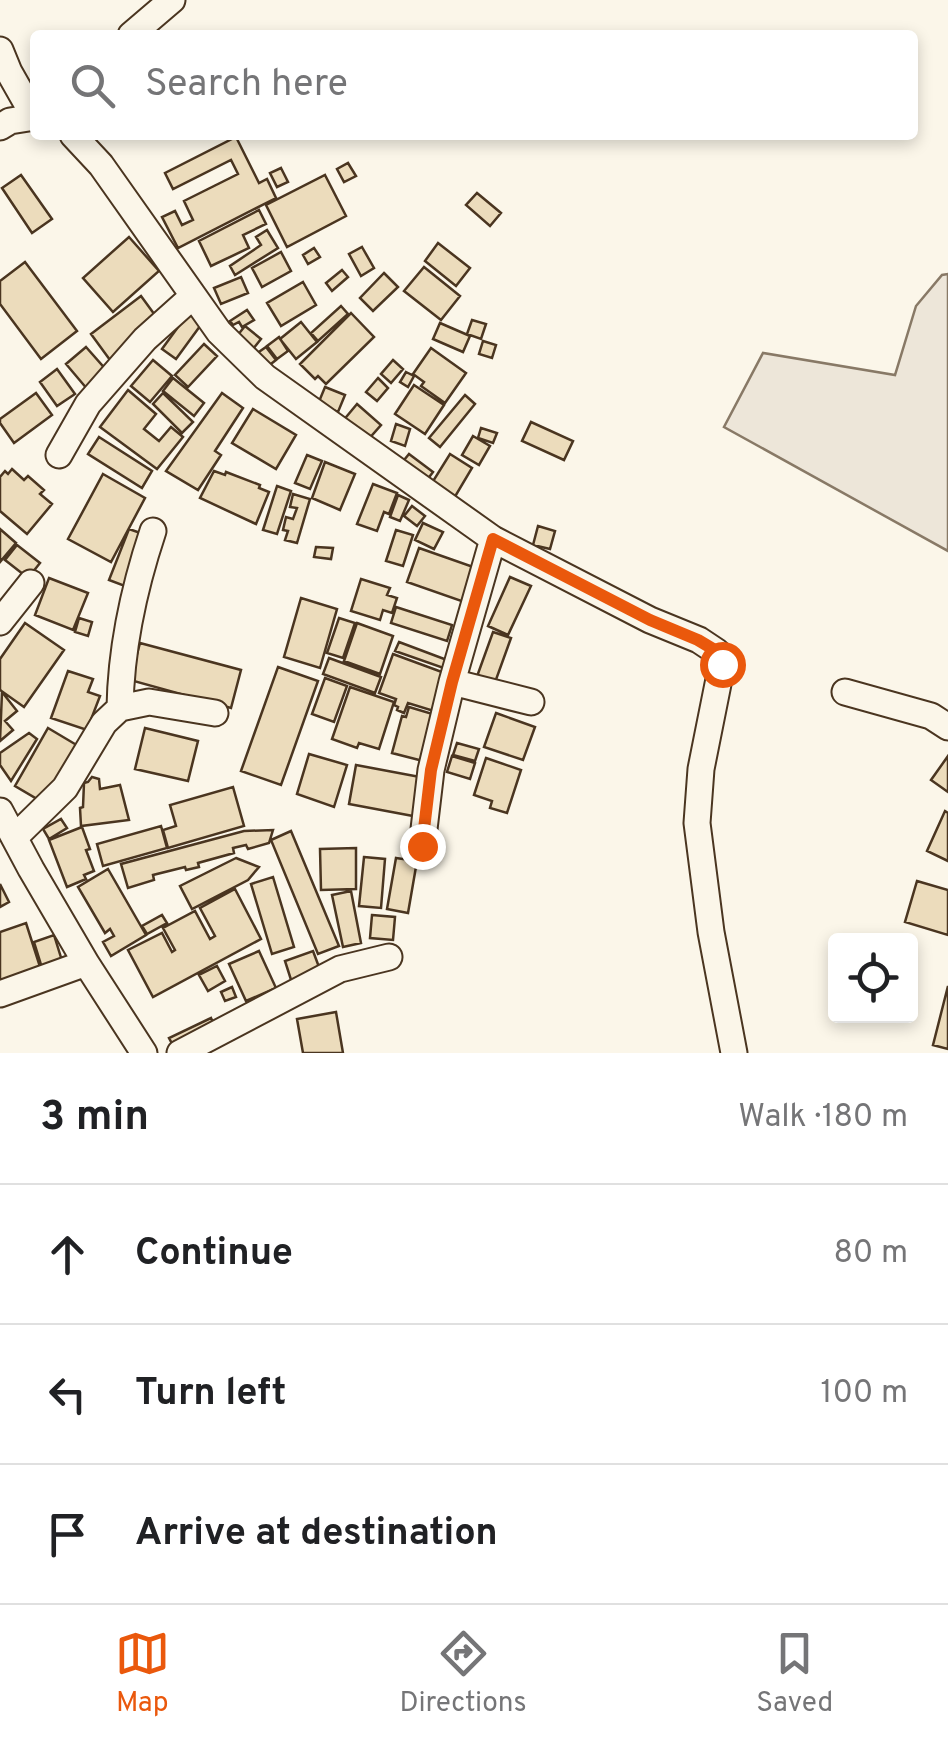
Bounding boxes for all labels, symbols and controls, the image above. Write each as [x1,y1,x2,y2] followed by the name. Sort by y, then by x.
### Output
[30,30,918,140] search box
[65,58,120,113] icon: search
[145,61,348,110] text: Search here
[700,642,746,688] route start
[400,824,446,870] route end
[828,933,918,1023] map controls
[828,933,918,1023] button: locate
[40,1092,149,1145] text: 3 min
[738,1098,908,1138] text: Walk · 180 m
[40,1227,95,1282] icon: ahead
[135,1230,293,1279] text: Continue
[834,1234,908,1274] text: 80 m
[40,1367,95,1422] icon: left
[135,1370,287,1419] text: Turn left
[821,1374,908,1414] text: 100 m
[40,1507,95,1562] icon: arrive
[135,1510,498,1559] text: Arrive at destination
[115,1626,170,1722] tab: Map
[399,1626,527,1722] tab: Directions
[756,1626,833,1722] tab: Saved

